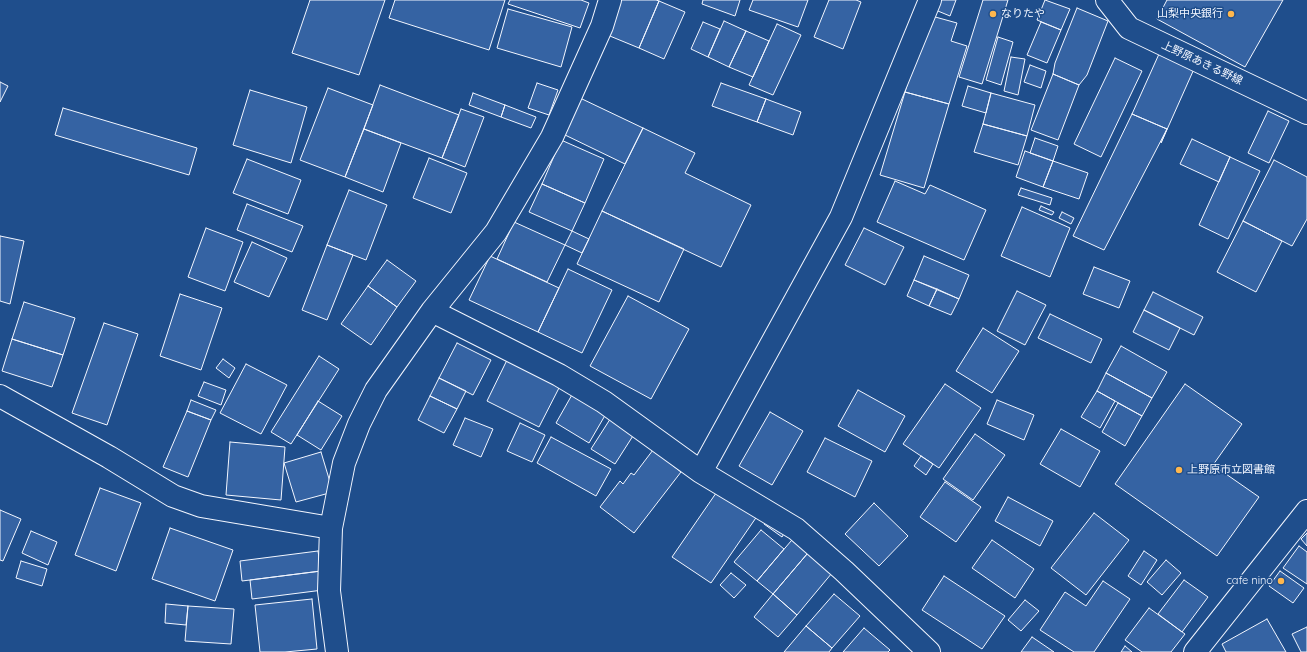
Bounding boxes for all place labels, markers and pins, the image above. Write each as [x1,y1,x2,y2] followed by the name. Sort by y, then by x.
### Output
[1001,7,1045,21] place label: なりたや
[1157,7,1223,21] place label: 山梨中央銀行
[988,9,998,19] marker: なりたや
[1226,9,1236,19] marker: 山梨中央銀行
[1187,463,1275,477] place label: 上野原市立図書館
[1174,465,1184,475] marker: 上野原市立図書館
[1226,574,1273,588] place label: cafe nino
[1276,576,1286,586] marker: cafe nino

